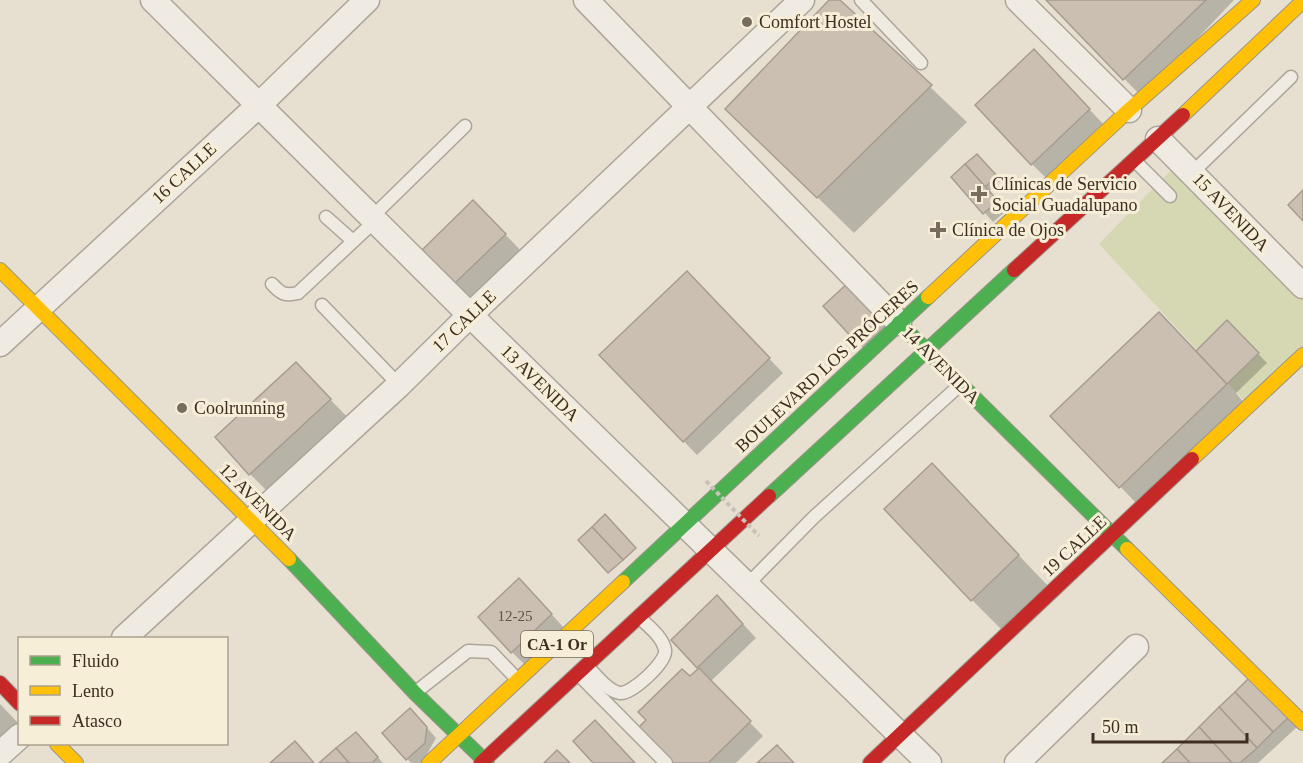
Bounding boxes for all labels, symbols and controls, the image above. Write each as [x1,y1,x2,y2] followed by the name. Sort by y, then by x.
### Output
[759,12,872,32] place label: Comfort Hostel
[740,15,754,29] marker: Comfort Hostel
[148,138,220,208] street label: 16 CALLE
[1189,169,1273,255] street label: 15 AVENIDA
[992,174,1137,215] place label: Clínicas de Servicio Social Guadalupano
[970,185,988,203] marker: Clínicas de Servicio Social Guadalupano
[952,220,1064,240] place label: Clínica de Ojos
[929,221,947,239] marker: Clínica de Ojos
[731,275,923,456] street label: BOULEVARD LOS PRÓCERES
[428,286,500,356] street label: 17 CALLE
[898,322,984,408] street label: 14 AVENIDA
[497,341,583,425] street label: 13 AVENIDA
[194,398,285,418] place label: Coolrunning
[175,401,189,415] marker: Coolrunning
[215,459,301,545] street label: 12 AVENIDA
[1038,511,1110,581] street label: 19 CALLE
[498,608,533,624] house number: 12-25
[521,631,593,657] road number: CA-1 Or
[18,637,228,745] legend
[72,651,119,671] text: Fluido
[72,681,114,701] text: Lento
[1093,706,1248,744] scale bar
[72,711,122,731] text: Atasco
[1102,717,1139,737] text: 50 m

